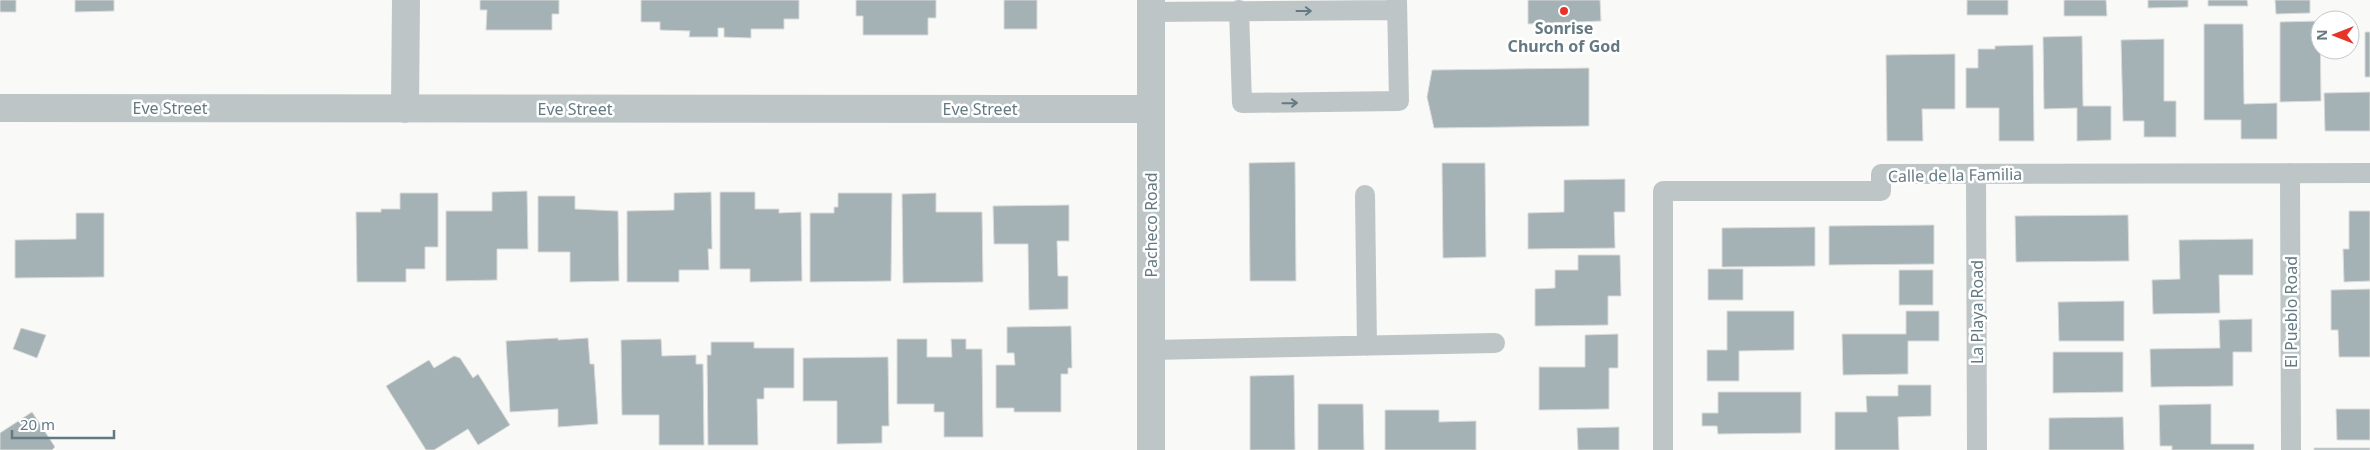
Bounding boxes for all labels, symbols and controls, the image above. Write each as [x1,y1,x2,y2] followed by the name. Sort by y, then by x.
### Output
[1558,5,1570,17] marker: Sonrise Church of God
[1295,6,1311,16] one-way arrow
[2310,10,2360,60] north arrow
[1508,17,1620,57] place label: Sonrise Church of God
[2312,29,2331,41] text: N
[133,97,208,119] street label: Eve Street
[538,98,613,120] street label: Eve Street
[943,98,1018,120] street label: Eve Street
[1282,98,1298,108] one-way arrow
[1888,163,2022,187] street label: Calle de la Familia
[1140,172,1162,278] street label: Pacheco Road
[2280,256,2302,368] street label: El Pueblo Road
[1966,260,1988,364] street label: La Playa Road
[12,408,115,440] scale bar
[20,414,55,434] text: 20 m

